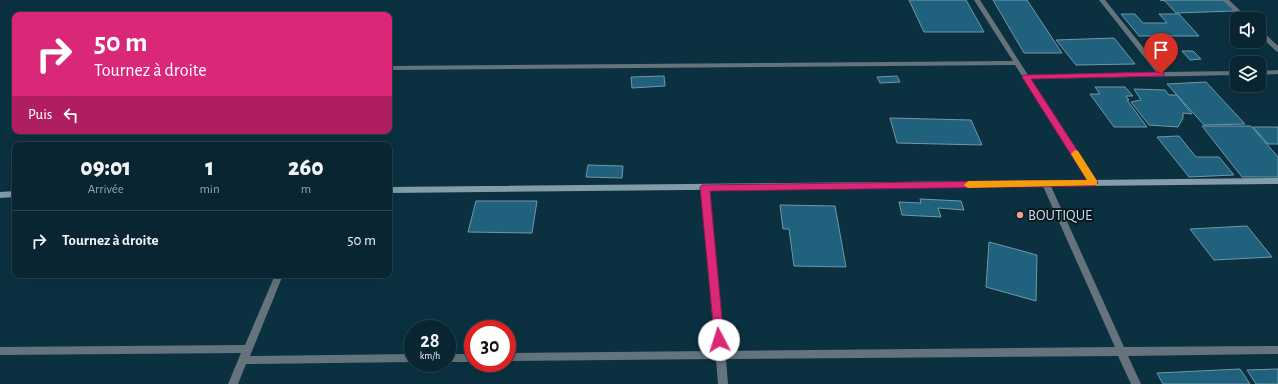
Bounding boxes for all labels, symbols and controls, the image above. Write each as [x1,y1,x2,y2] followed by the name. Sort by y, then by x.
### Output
[1230,12,1266,92] map controls
[1230,12,1266,48] button: sound
[28,28,80,80] icon: right
[94,29,148,57] text: 50 m
[1144,33,1178,74] pin
[1150,39,1172,61] icon: arrive
[1230,56,1266,92] button: layers
[94,62,207,80] text: Tournez à droite
[60,104,82,126] icon: left
[28,107,52,122] text: Puis
[80,156,131,180] text: 09:01
[205,156,214,180] text: 1
[288,156,324,180] text: 260
[88,183,124,196] text: Arrivée
[199,183,220,196] text: min
[301,183,311,196] text: m
[1028,208,1092,223] place label: BOUTIQUE
[1015,210,1025,220] marker: BOUTIQUE
[28,230,50,252] icon: right
[62,233,159,248] text: Tournez à droite
[347,233,376,248] text: 50 m
[698,319,740,361] position arrow
[464,320,516,372] speed limit sign: 30
[420,331,440,351] text: 28
[420,351,440,361] text: km/h

